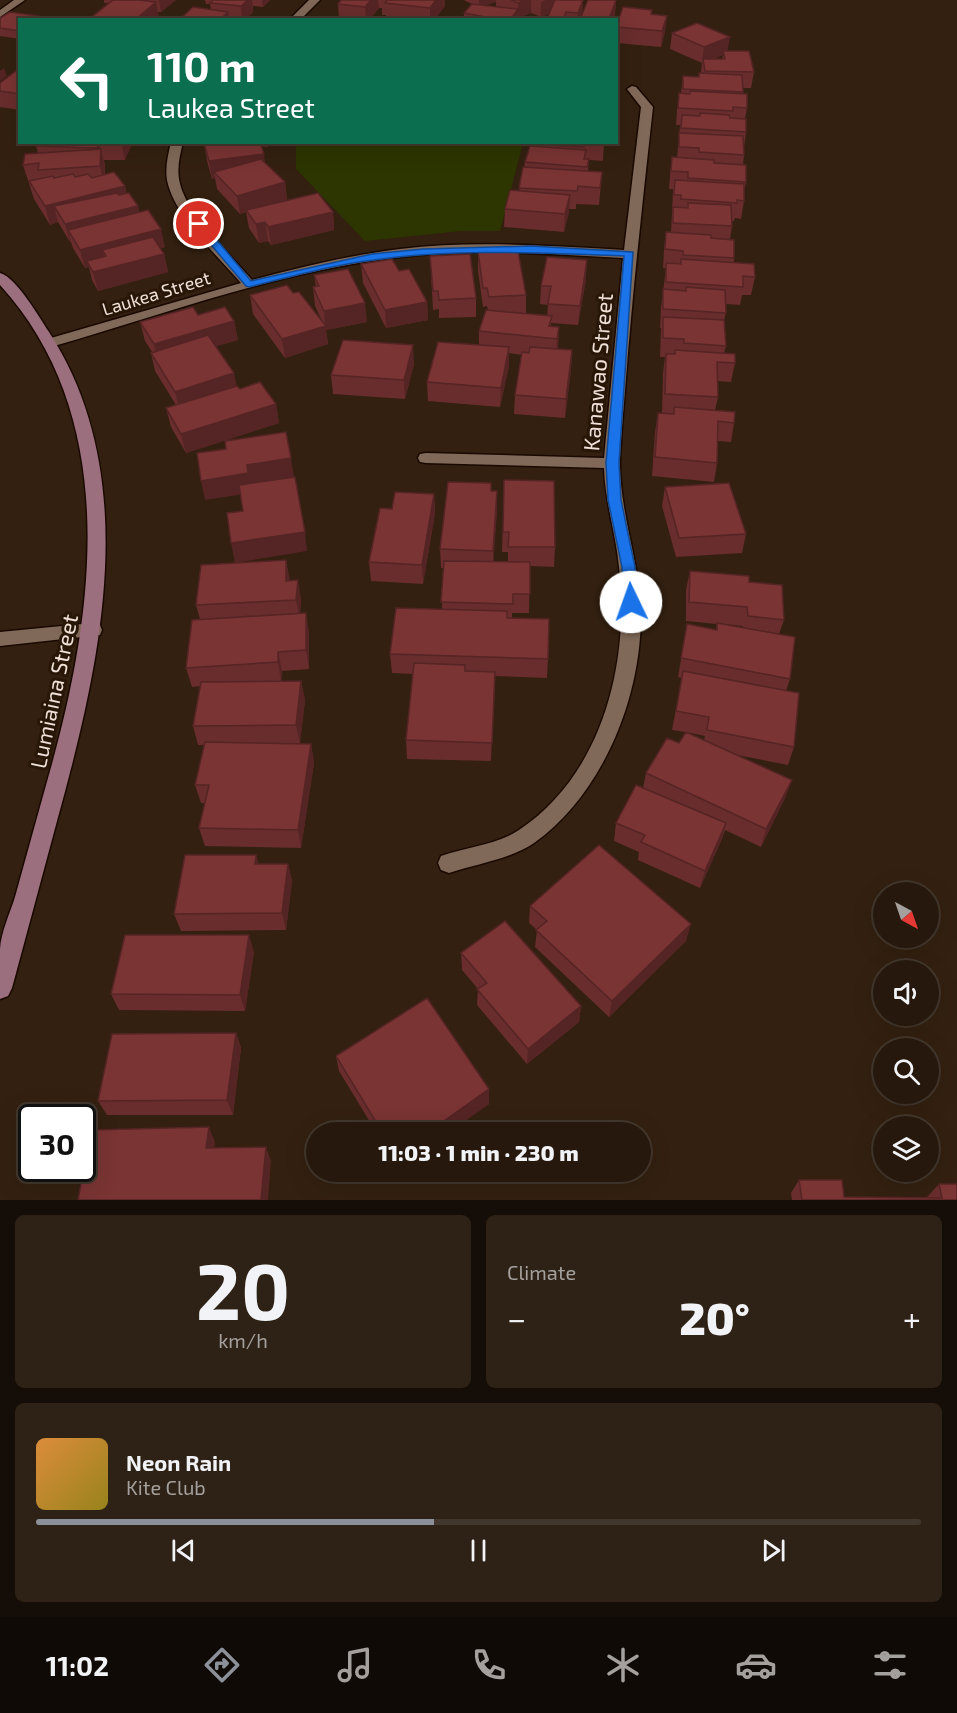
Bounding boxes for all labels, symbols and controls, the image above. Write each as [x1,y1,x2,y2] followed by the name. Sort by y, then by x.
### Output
[147,40,256,90] text: 110 m
[48,42,126,120] icon: left
[147,91,315,123] text: Laukea Street
[173,198,224,249] pin
[182,207,215,240] icon: arrive
[99,266,213,320] street label: Laukea Street
[577,292,617,452] street label: Kanawao Street
[599,570,663,634] position arrow
[24,612,82,770] street label: Lumiaina Street
[873,882,939,948] north arrow
[873,882,939,1182] map controls
[873,960,939,1026] button: sound
[873,1038,939,1104] button: search
[18,1104,96,1182] speed limit sign: 30
[873,1116,939,1182] button: layers
[378,1139,579,1165] text: 11:03 · 1 min · 230 m
[196,1242,290,1336] text: 20
[507,1260,576,1284] text: Climate
[679,1290,750,1344] text: 20°
[507,1298,526,1338] text: −
[903,1298,921,1338] text: +
[218,1328,268,1352] text: km/h
[126,1449,231,1475] text: Neon Rain
[126,1475,206,1499] text: Kite Club
[167,1534,200,1567] icon: previous
[462,1534,495,1567] icon: pause
[757,1534,790,1567] icon: next
[201,1644,243,1686] icon: directions
[334,1644,376,1686] icon: music
[468,1644,510,1686] icon: phone
[602,1644,644,1686] icon: climate
[735,1644,777,1686] icon: car
[869,1644,911,1686] icon: filters
[46,1649,109,1681] text: 11:02

